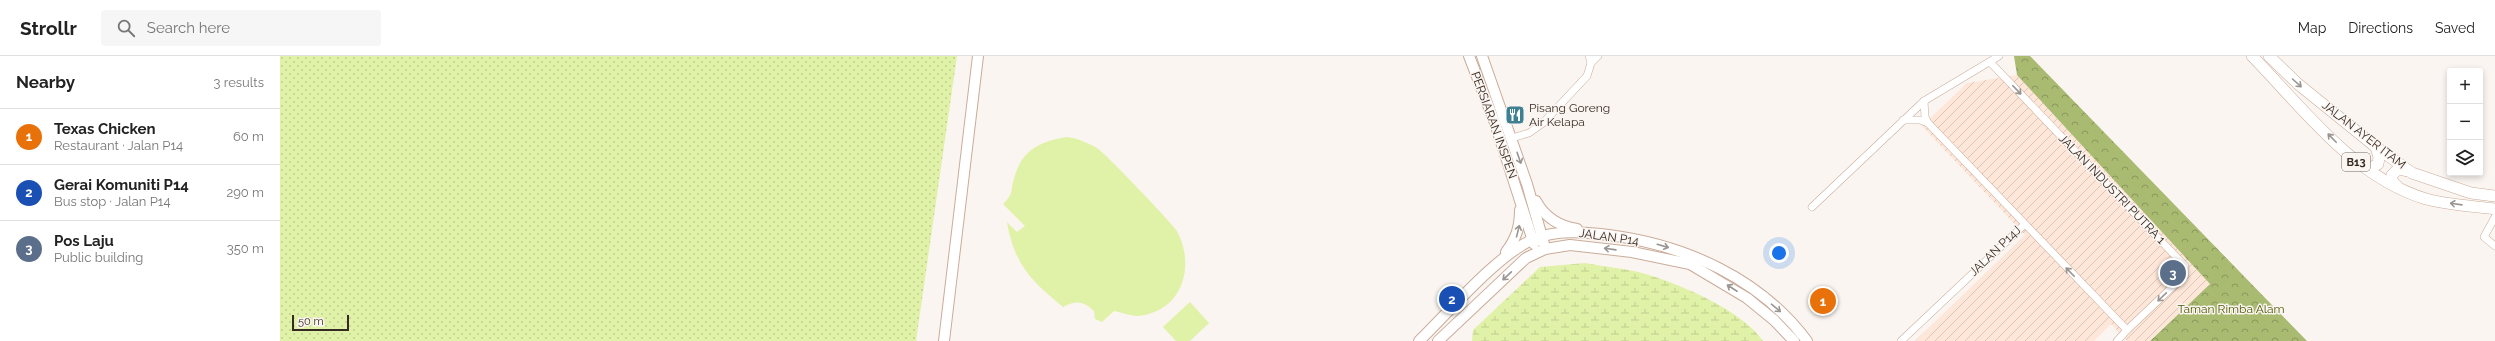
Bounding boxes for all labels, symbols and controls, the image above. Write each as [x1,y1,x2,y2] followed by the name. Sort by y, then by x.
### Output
[101,10,381,46] search box
[20,17,77,39] text: Strollr
[115,17,137,39] icon: search
[147,19,230,37] text: Search here
[2298,20,2326,36] text: Map
[2348,20,2413,36] text: Directions
[2435,20,2475,36] text: Saved
[2447,68,2483,176] map controls
[2447,68,2483,104] button: +
[1468,70,1520,180] street label: PERSIARAN INSPEN
[16,72,75,92] text: Nearby
[214,75,264,90] text: 3 results
[2292,78,2302,88] one-way arrow
[2013,85,2022,95] one-way arrow
[2319,98,2409,172] street label: JALAN AYER ITAM
[1529,101,1610,129] place label: Pisang Goreng Air Kelapa
[1504,104,1526,126] restaurant icon: Pisang Goreng Air Kelapa
[2447,104,2483,140] button: −
[54,120,156,138] text: Texas Chicken
[26,129,32,144] text: 1
[233,129,264,144] text: 60 m
[2056,131,2168,247] street label: JALAN INDUSTRI PUTRA 1
[2327,133,2337,143] one-way arrow
[54,138,183,153] text: Restaurant · Jalan P14
[2447,140,2483,176] button: layers
[1515,152,1523,164] one-way arrow
[2342,153,2370,171] road number: B13
[54,176,189,194] text: Gerai Komuniti P14
[25,185,33,200] text: 2
[226,185,264,200] text: 290 m
[54,194,170,209] text: Bus stop · Jalan P14
[2450,200,2463,208] one-way arrow
[1966,223,2024,279] street label: JALAN P14J
[1514,225,1522,238] one-way arrow
[1578,226,1640,248] street label: JALAN P14
[54,232,114,250] text: Pos Laju
[25,241,33,256] text: 3
[227,241,264,256] text: 350 m
[1656,243,1669,250] one-way arrow
[1769,243,1789,263] your location
[1604,245,1617,253] one-way arrow
[54,250,143,265] text: Public building
[2160,258,2186,288] pin: 3
[2065,267,2075,277] one-way arrow
[1502,271,1512,281] one-way arrow
[1439,284,1465,314] pin: 2
[1727,284,1738,292] one-way arrow
[1810,286,1836,316] pin: 1
[2157,292,2167,301] one-way arrow
[2177,302,2285,316] park label: Taman Rimba Alam
[1770,304,1781,313] one-way arrow
[292,313,349,332] scale bar
[298,315,324,328] text: 50 m

